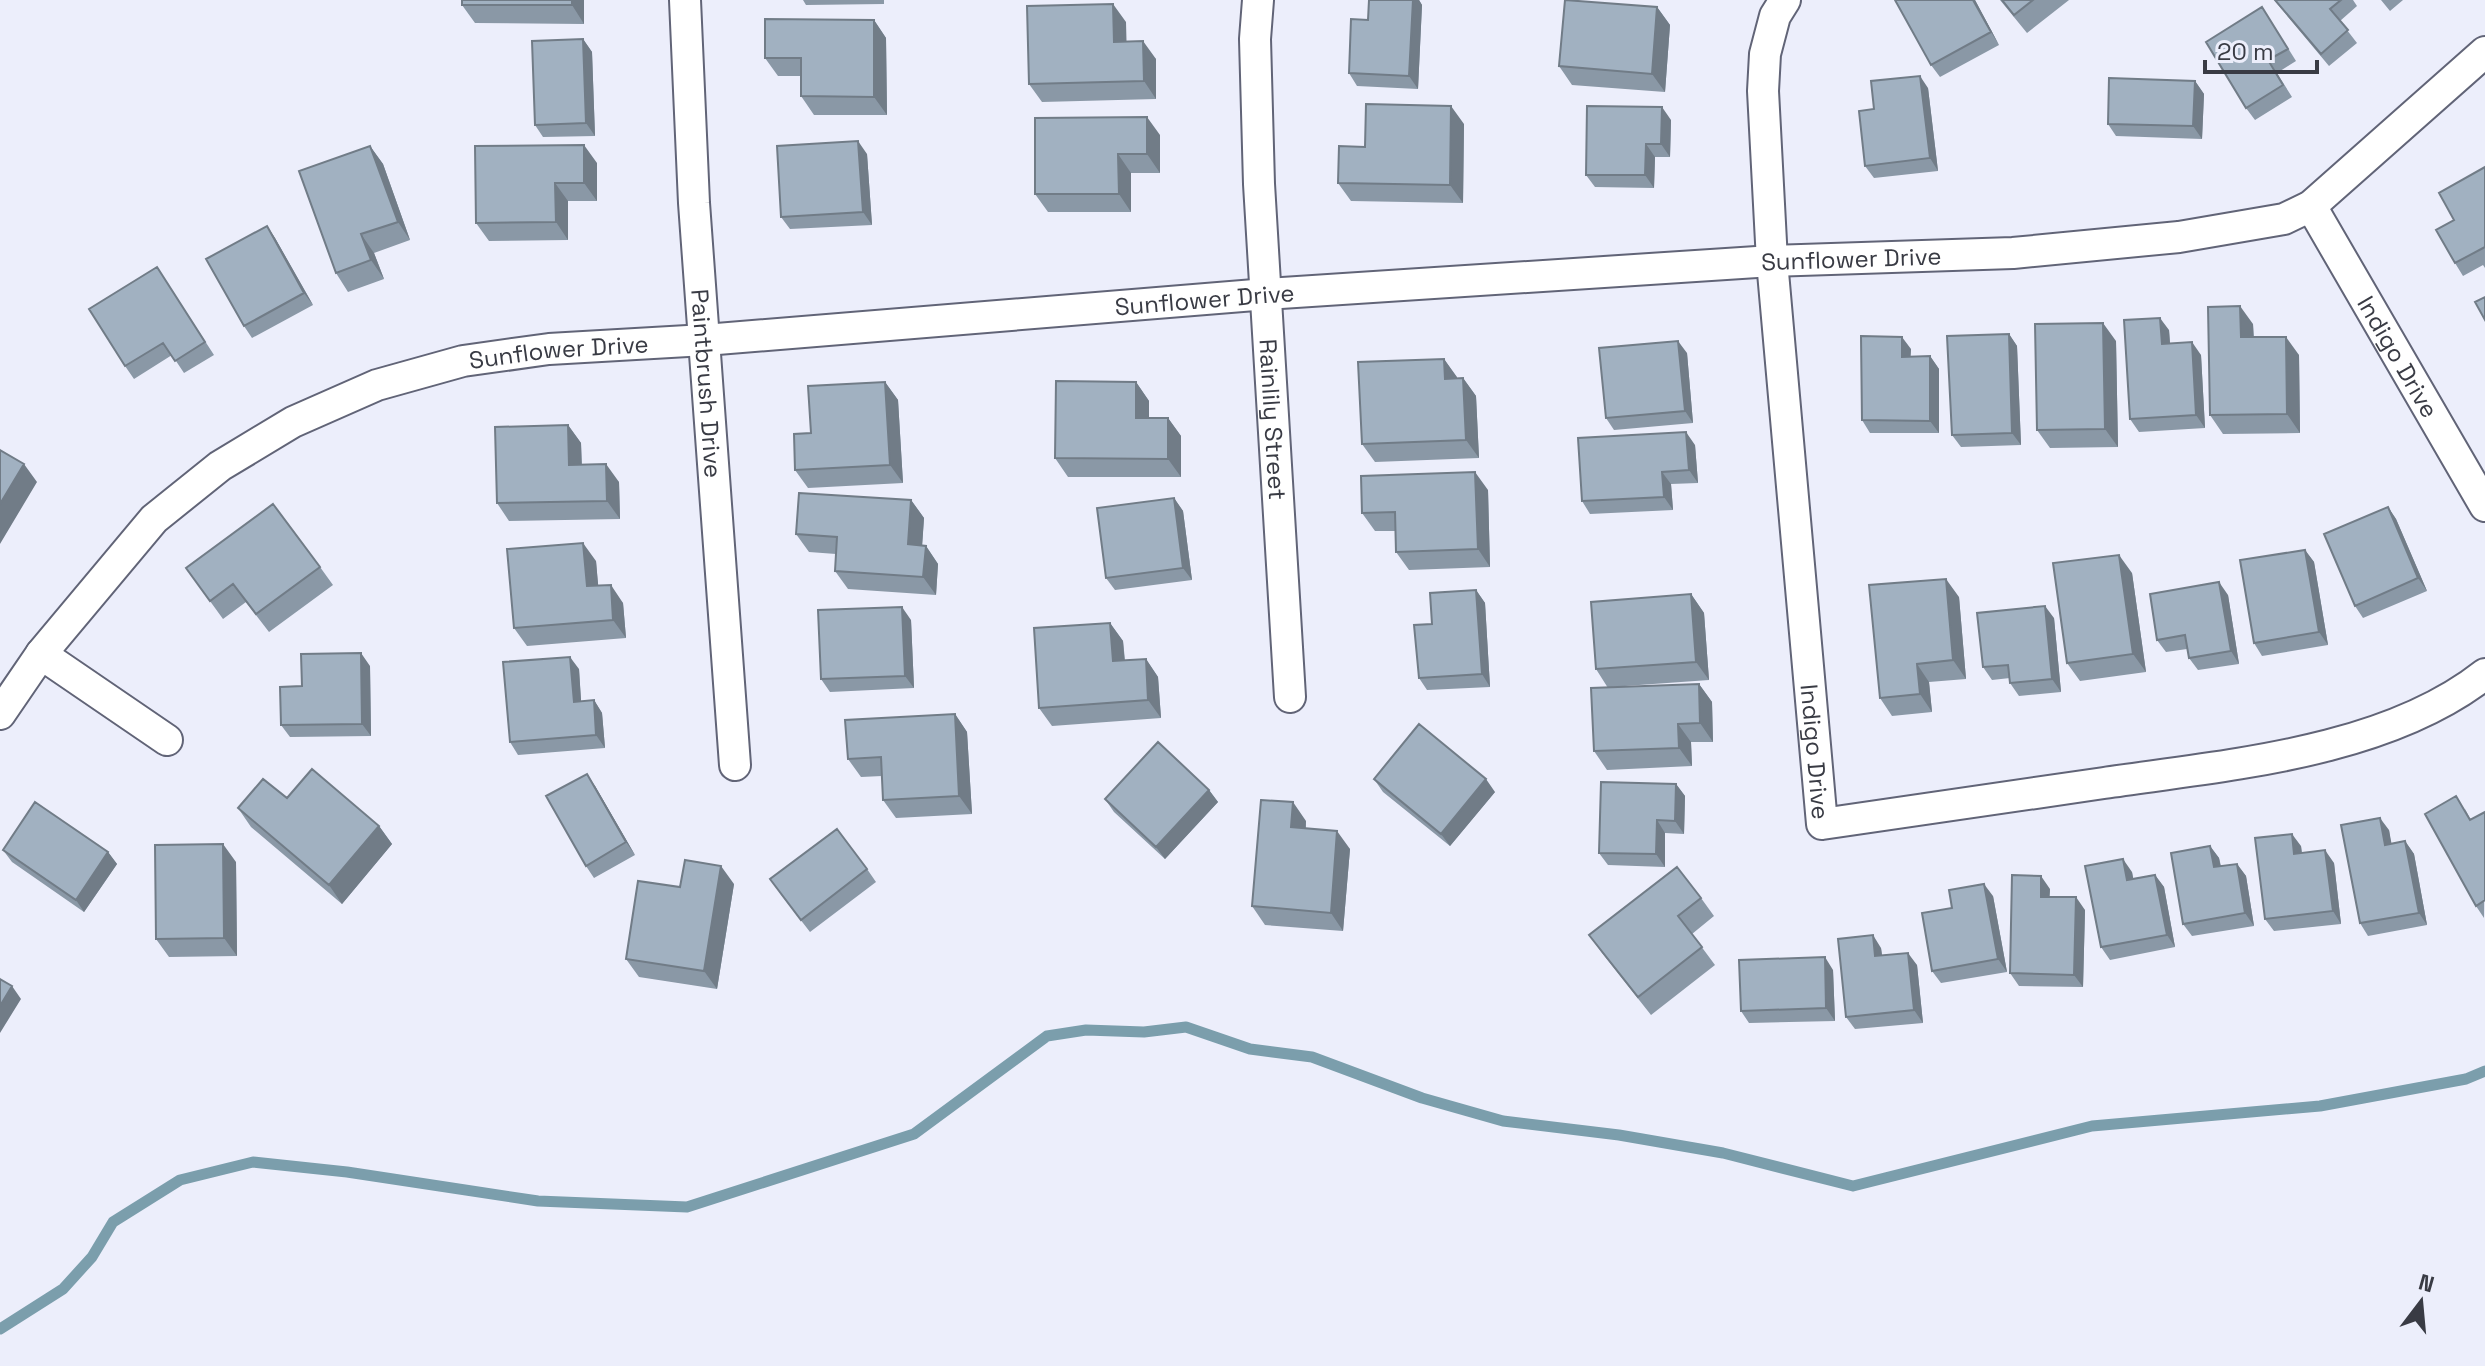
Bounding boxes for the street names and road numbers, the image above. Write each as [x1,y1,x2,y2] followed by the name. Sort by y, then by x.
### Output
[1760,240,1942,277] street label: Sunflower Drive
[1113,277,1295,322] street label: Sunflower Drive
[685,288,730,479] street label: Paintbrush Drive
[2351,290,2446,423] street label: Indigo Drive
[467,328,649,376] street label: Sunflower Drive
[1253,338,1294,501] street label: Rainlily Street
[1794,683,1837,821] street label: Indigo Drive

